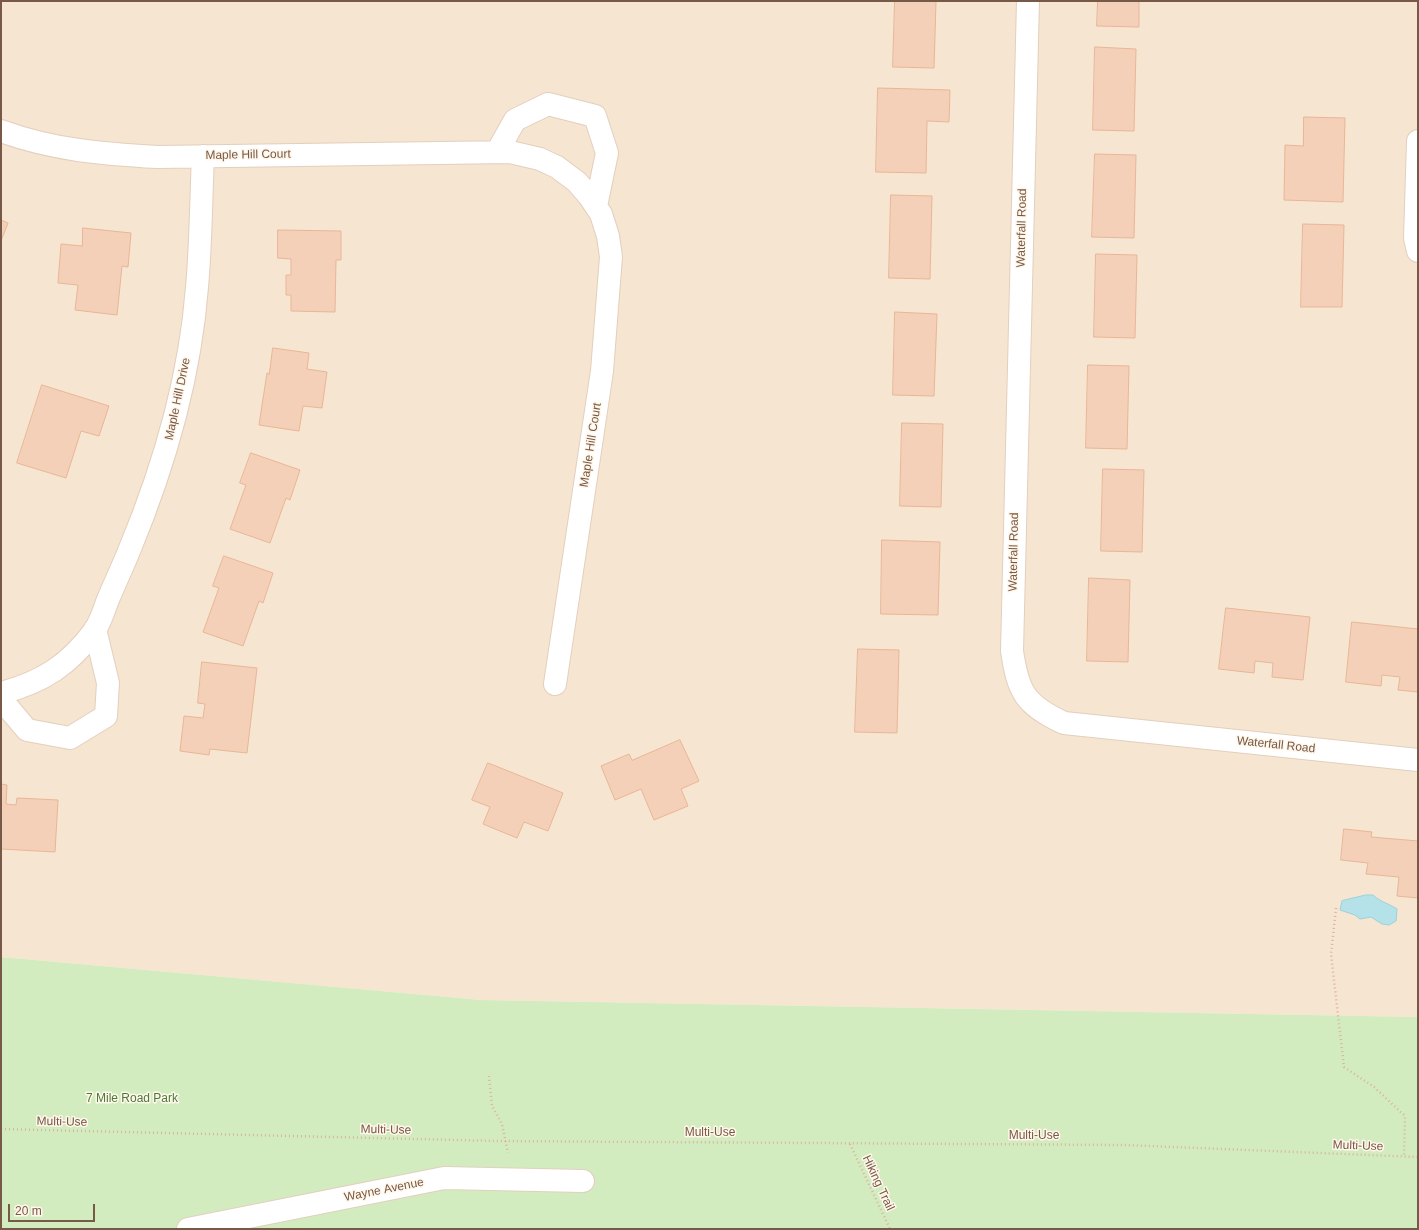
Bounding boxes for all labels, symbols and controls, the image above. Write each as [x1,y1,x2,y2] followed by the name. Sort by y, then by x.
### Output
[205,147,291,163] street label: Maple Hill Court
[1014,188,1030,268] street label: Waterfall Road
[162,356,194,442] street label: Maple Hill Drive
[577,402,605,488] street label: Maple Hill Court
[1006,512,1022,592] street label: Waterfall Road
[1236,734,1316,756] street label: Waterfall Road
[86,1092,178,1106] park label: 7 Mile Road Park
[37,1114,87,1130] street label: Multi-Use
[361,1122,411,1138] street label: Multi-Use
[685,1126,735,1140] street label: Multi-Use
[1009,1129,1059,1143] street label: Multi-Use
[1332,1138,1384,1154] street label: Multi-Use
[859,1153,897,1213] street label: Hiking Trail
[343,1175,425,1205] street label: Wayne Avenue
[10,1196,97,1222] scale bar
[15,1204,42,1218] text: 20 m

